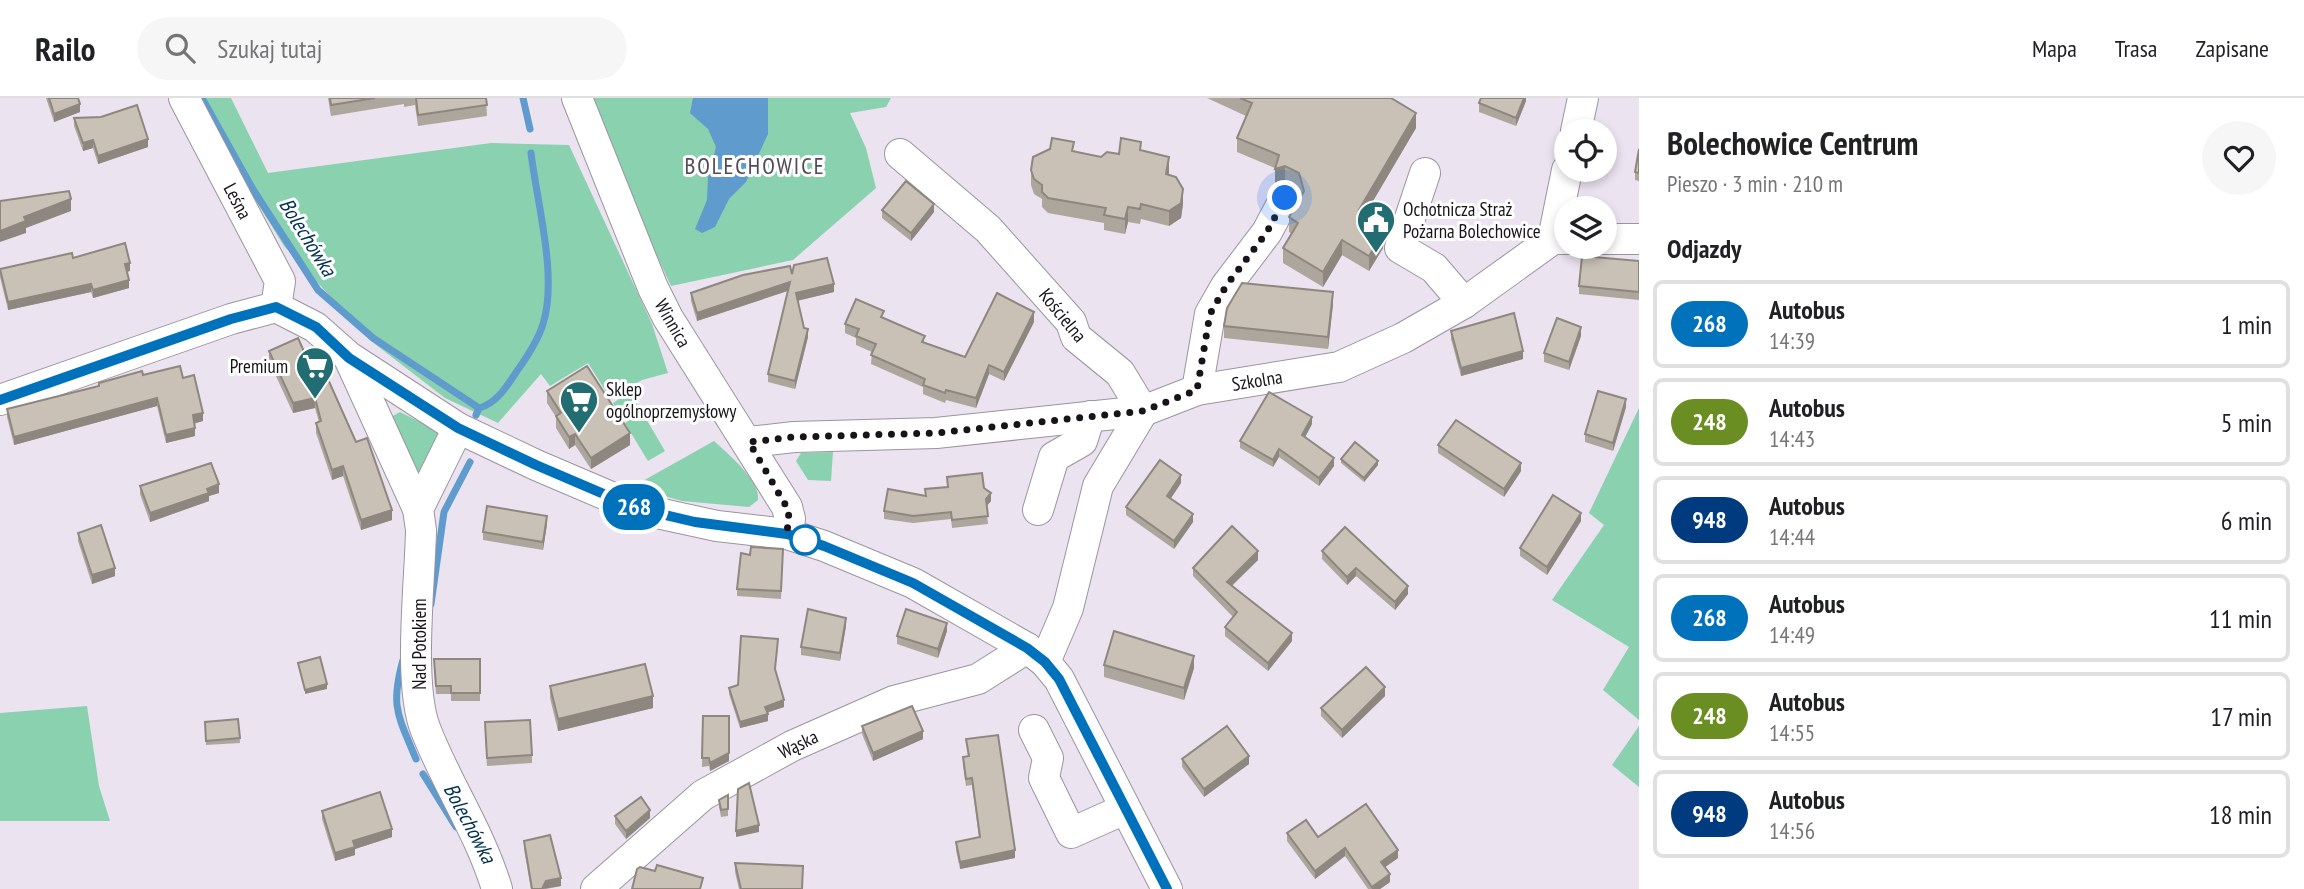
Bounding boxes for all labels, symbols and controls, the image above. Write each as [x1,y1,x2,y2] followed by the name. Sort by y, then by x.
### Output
[137,17,627,80] search box
[35,27,95,70] text: Railo
[161,29,199,67] icon: search
[217,32,322,65] text: Szukaj tutaj
[2032,33,2077,64] text: Mapa
[2115,33,2157,64] text: Trasa
[2195,33,2269,64] text: Zapisane
[1554,119,1617,259] map controls
[1554,119,1617,182] button: locate
[1667,121,1918,164] text: Bolechowice Centrum
[2202,121,2276,195] button: heart
[684,151,826,180] district label: BOLECHOWICE
[1667,169,1843,198] text: Pieszo · 3 min · 210 m
[219,179,257,223] street label: Leśna
[1267,180,1302,215] your location
[274,193,343,282] water label: Bolechówka
[1554,196,1617,259] button: layers
[1403,197,1541,243] place label: Ochotnicza Straż Pożarna Bolechowice
[1355,199,1397,254] public building icon: Ochotnicza Straż Pożarna Bolechowice
[1667,232,1741,265] text: Odjazdy
[1034,283,1092,347] street label: Kościelna
[1769,293,1845,326] text: Autobus
[650,294,696,352] street label: Winnica
[1692,308,1727,339] text: 268
[2221,308,2272,341] text: 1 min
[1769,326,1815,355] text: 14:39
[294,345,336,400] supermarket icon: Premium
[230,354,288,378] place label: Premium
[1230,364,1284,396] street label: Szkolna
[606,377,737,423] place label: Sklep ogólnoprzemysłowy
[558,379,600,434] supermarket icon: Sklep ogólnoprzemysłowy
[1769,391,1845,424] text: Autobus
[1692,406,1727,437] text: 248
[2221,406,2272,439] text: 5 min
[1769,424,1815,453] text: 14:43
[594,484,674,530] line badge: 268
[1769,489,1845,522] text: Autobus
[617,491,651,522] text: 268
[1692,504,1727,535] text: 948
[2221,504,2272,537] text: 6 min
[1769,522,1815,551] text: 14:44
[790,525,820,555] unlabelled marker
[1769,587,1845,620] text: Autobus
[407,598,431,690] street label: Nad Potokiem
[1692,602,1727,633] text: 268
[2209,602,2272,635] text: 11 min
[1769,620,1815,649] text: 14:49
[1769,685,1845,718] text: Autobus
[1692,700,1727,731] text: 248
[2210,700,2272,733] text: 17 min
[1769,718,1815,747] text: 14:55
[774,724,822,764] street label: Wąska
[438,778,503,869] water label: Bolechówka
[1769,783,1845,816] text: Autobus
[1692,798,1727,829] text: 948
[2209,798,2272,831] text: 18 min
[1769,816,1815,845] text: 14:56

